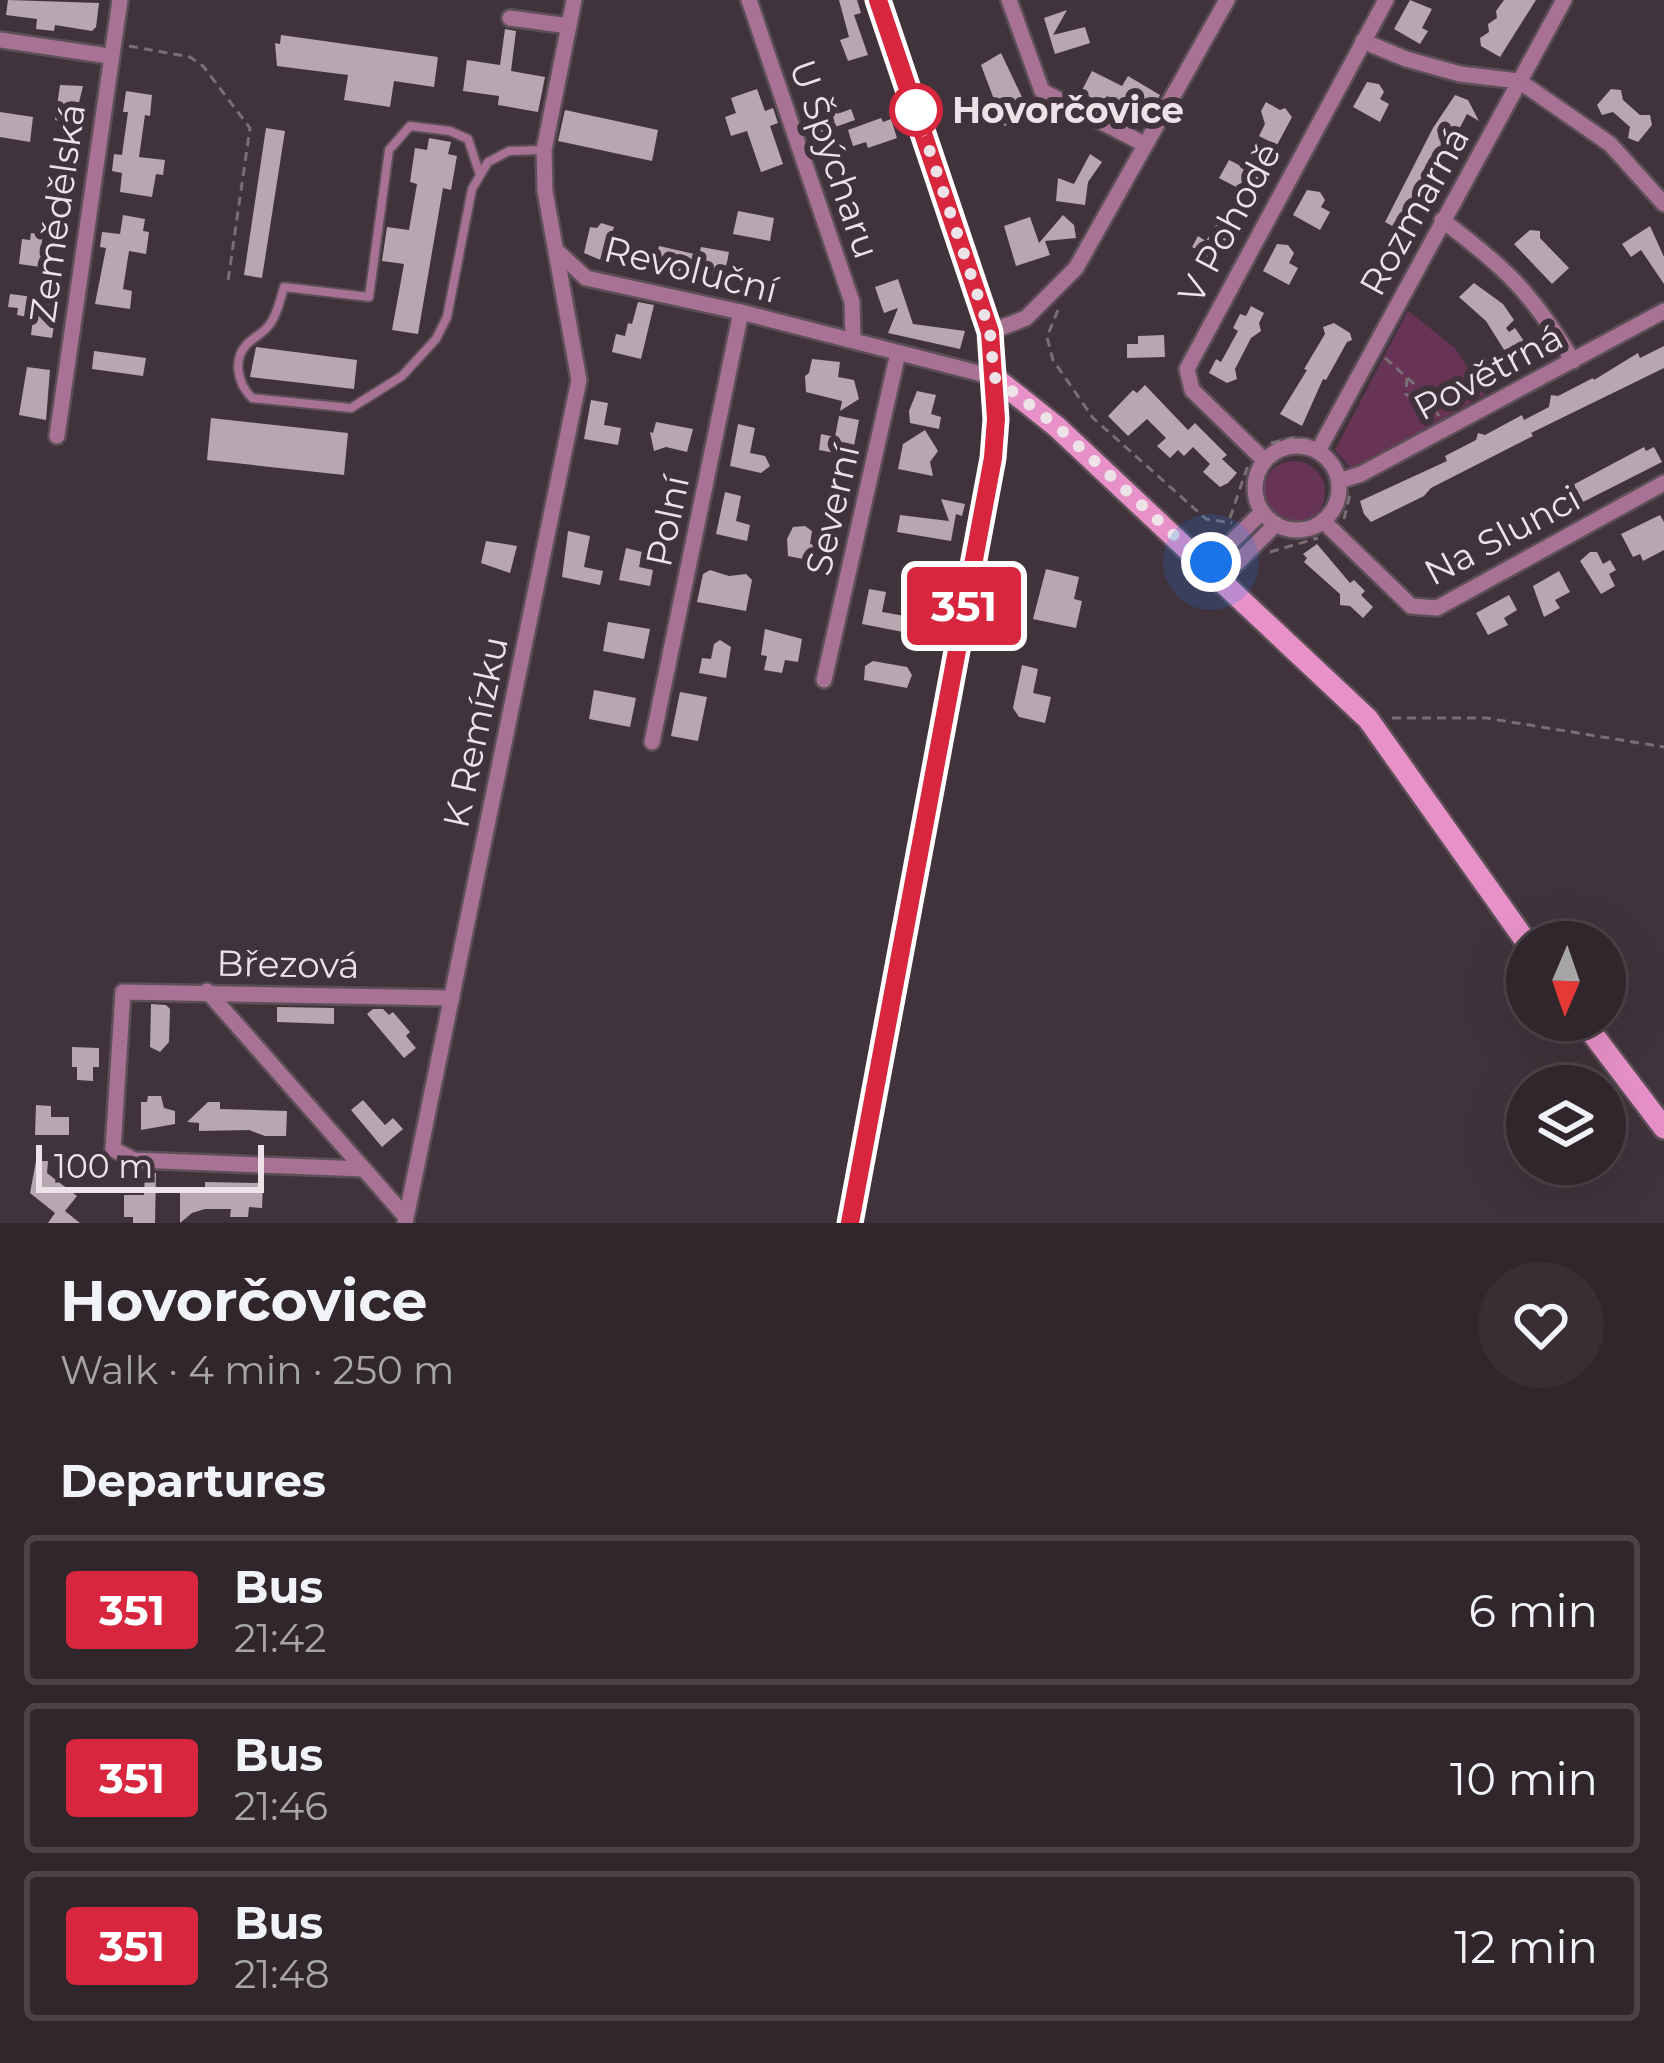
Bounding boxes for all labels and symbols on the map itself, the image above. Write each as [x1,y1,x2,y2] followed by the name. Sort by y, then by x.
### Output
[780,54,890,264] street label: U Špýcharu
[891,85,941,135] marker: Hovorčovice
[952,88,1184,132] place label: Hovorčovice
[20,101,94,325] street label: Zemědělská
[1350,119,1478,303] street label: Rozmarná
[1168,135,1290,311] street label: V Pohodě
[600,226,784,312] street label: Revoluční
[1406,314,1570,430] street label: Povětrná
[796,439,869,579] street label: Severní
[636,470,698,570] street label: Polní
[1417,476,1587,594] street label: Na Slunci
[1181,532,1241,592] your location
[895,567,1033,645] line badge: 351
[433,632,517,832] street label: K Remízku
[1506,921,1626,1041] north arrow
[216,941,360,987] street label: Březová
[36,1139,264,1192] scale bar

